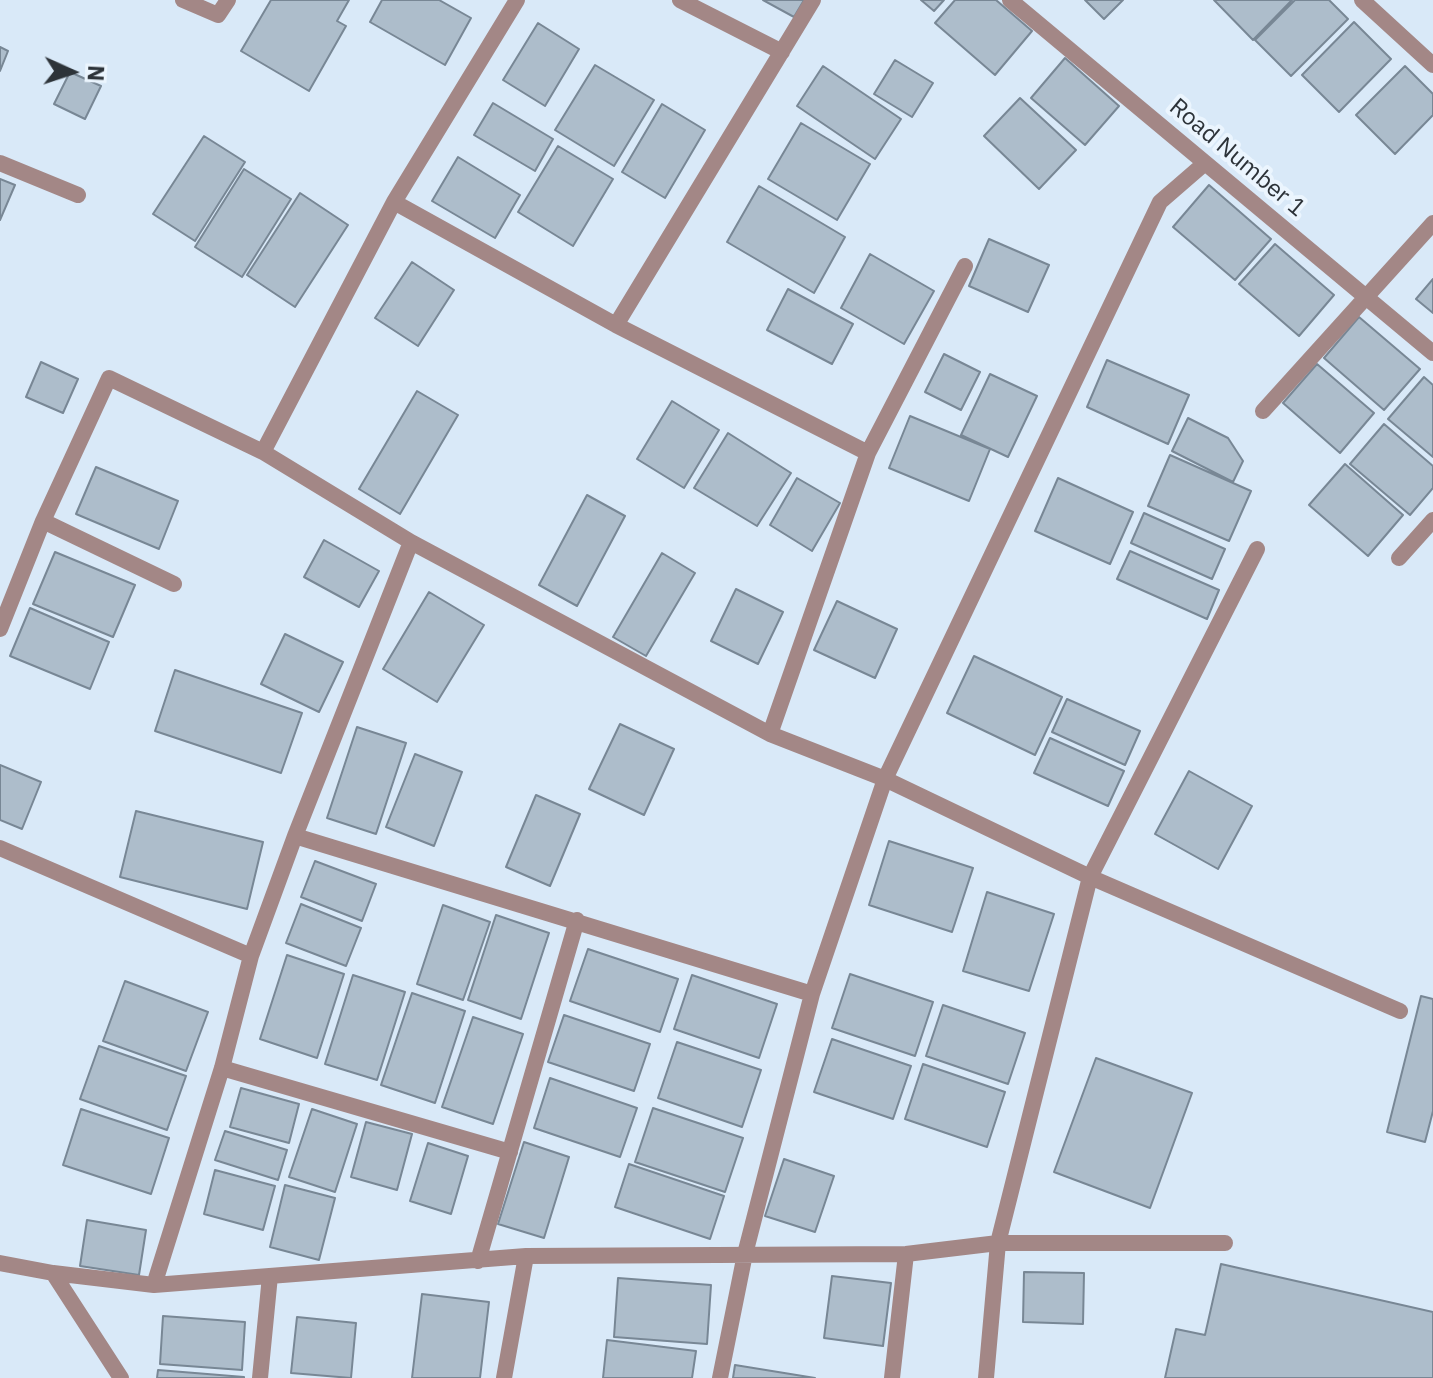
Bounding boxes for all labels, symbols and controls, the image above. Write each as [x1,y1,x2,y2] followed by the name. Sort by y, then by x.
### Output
[32,32,112,112] north arrow
[82,65,111,82] text: N
[1163,93,1311,223] street label: Road Number 1

